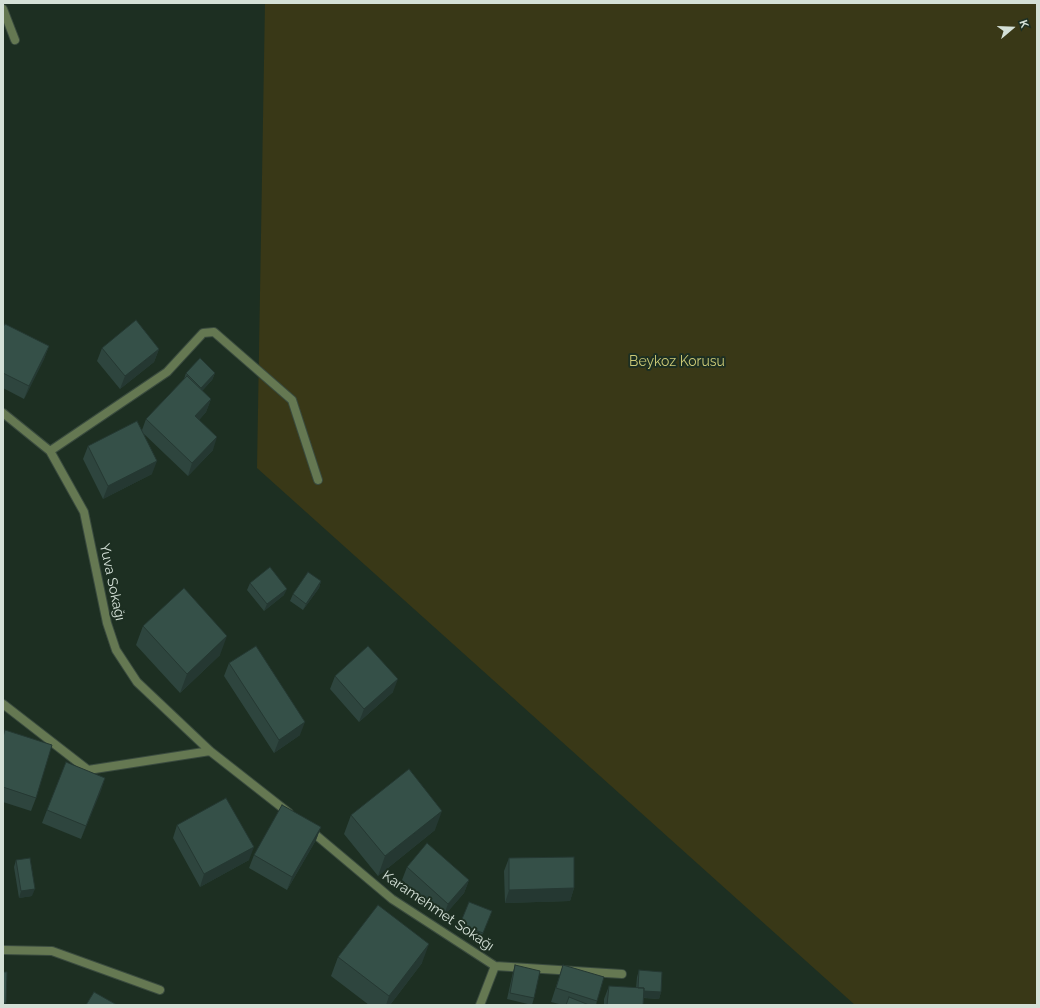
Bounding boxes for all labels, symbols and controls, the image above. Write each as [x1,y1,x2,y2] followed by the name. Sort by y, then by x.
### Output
[992,8,1032,48] north arrow
[1016,18,1031,30] text: K
[629,354,725,370] park label: Beykoz Korusu
[96,542,128,622] street label: Yuva Sokağı
[379,867,497,955] street label: Karamehmet Sokağı

